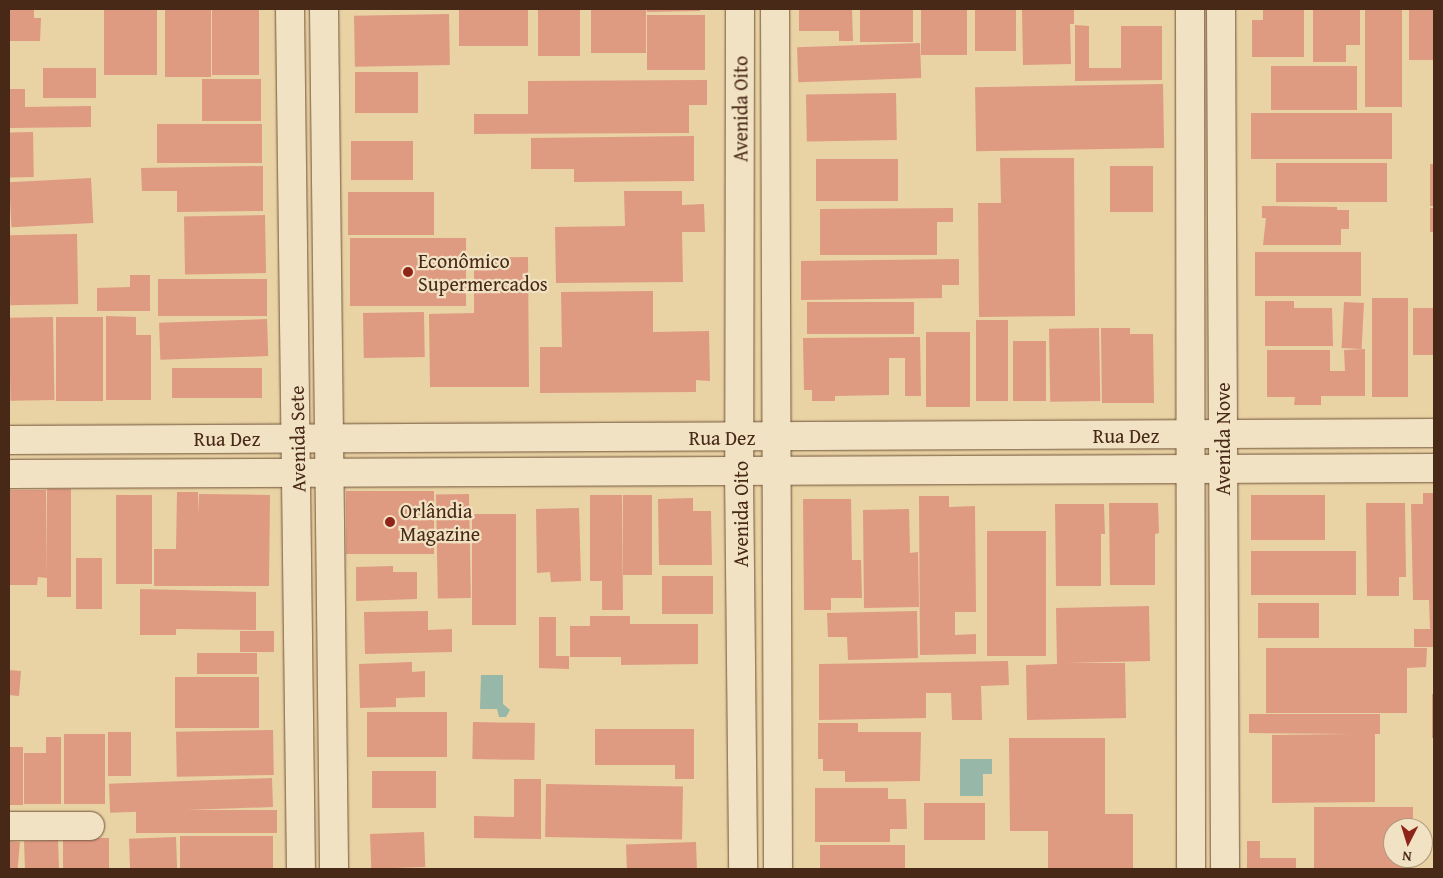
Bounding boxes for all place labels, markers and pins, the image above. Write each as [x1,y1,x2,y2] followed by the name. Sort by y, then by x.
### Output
[418,248,548,295] place label: Econômico Supermercados
[402,266,414,278] marker: Econômico Supermercados
[400,499,480,546] place label: Orlândia Magazine
[384,516,396,528] marker: Orlândia Magazine

